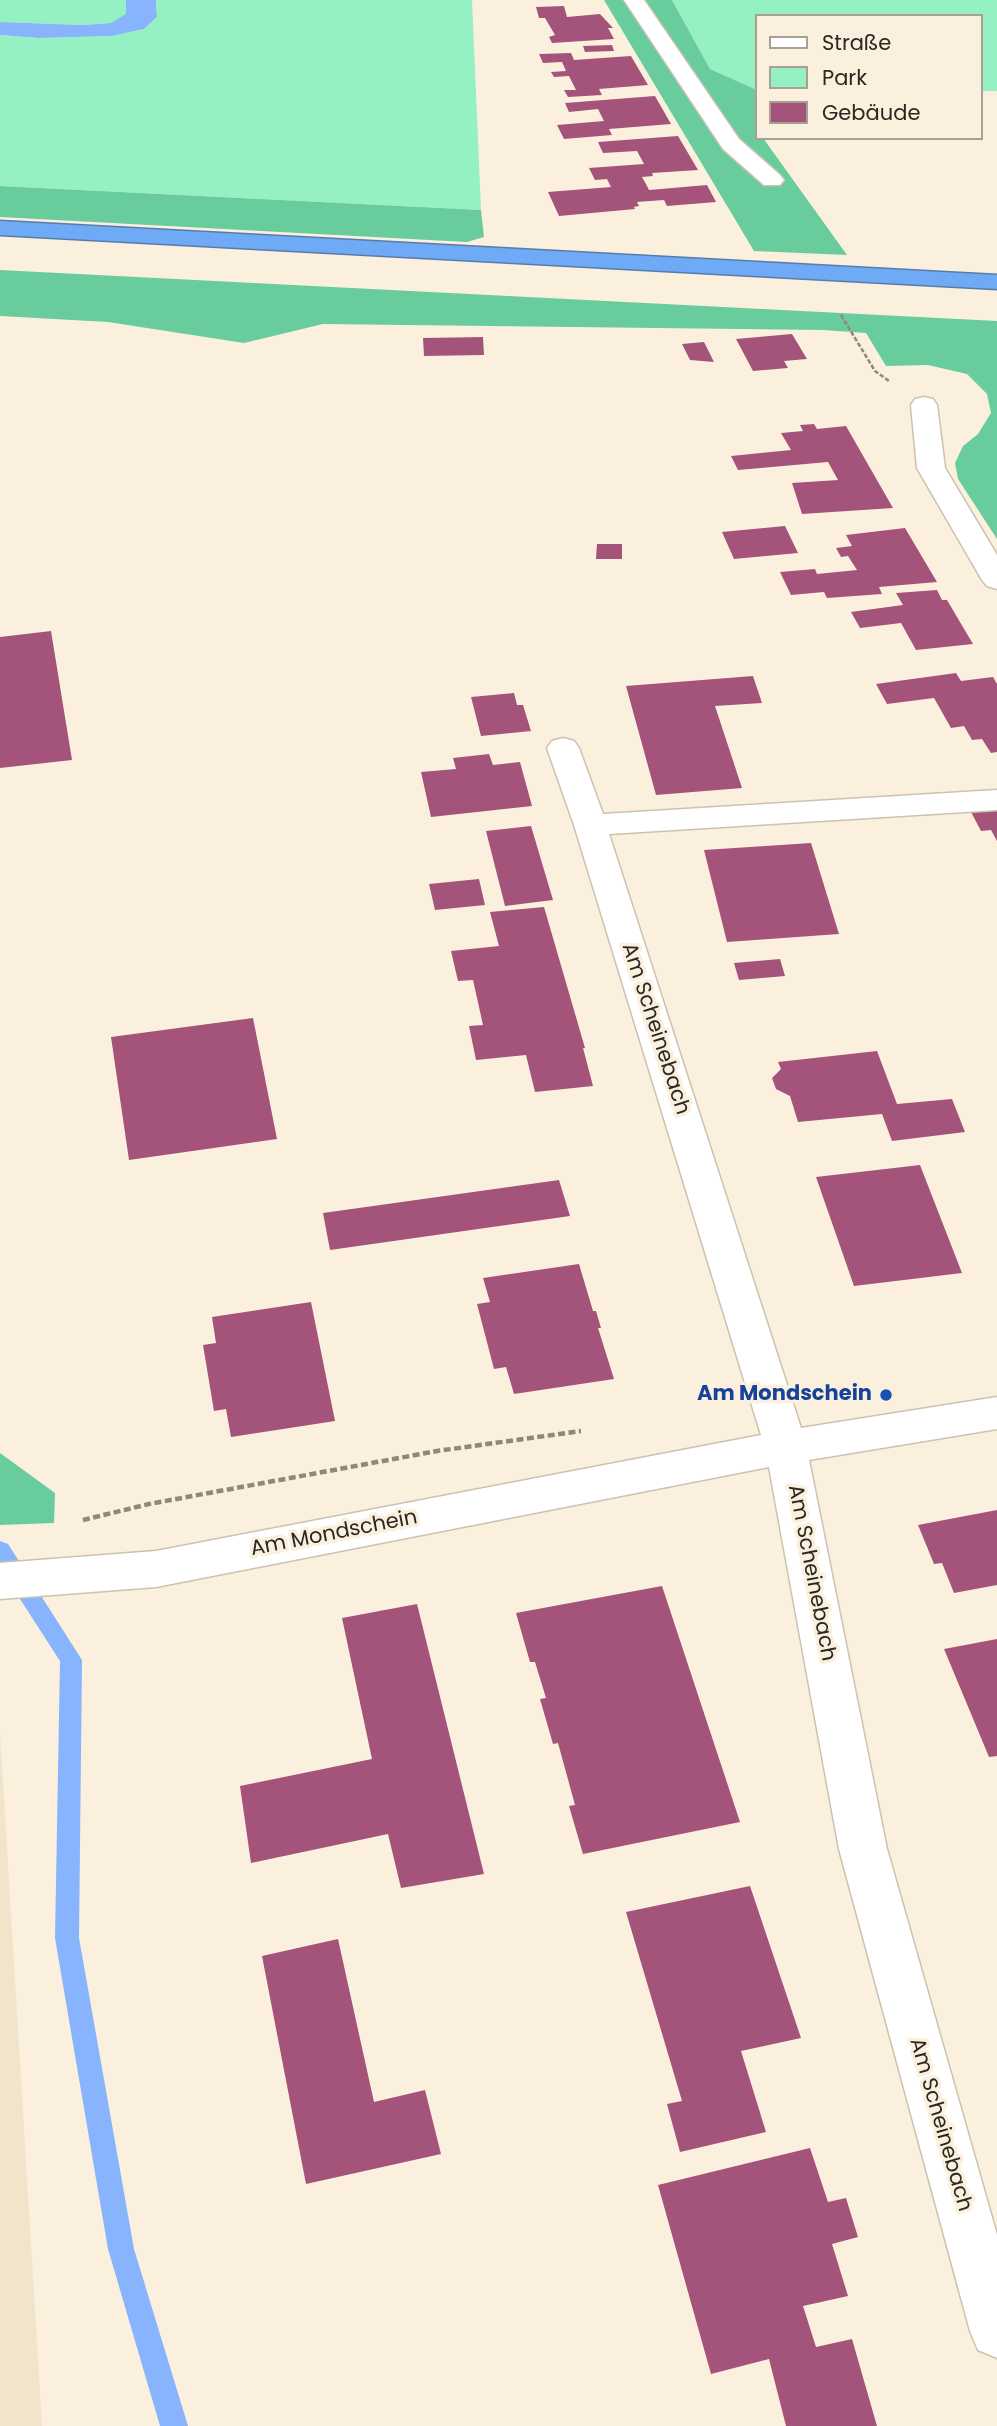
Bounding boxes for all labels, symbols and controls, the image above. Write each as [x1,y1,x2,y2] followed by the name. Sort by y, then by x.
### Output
[755,14,983,140] legend
[822,28,891,57] text: Straße
[822,63,867,92] text: Park
[822,98,920,127] text: Gebäude
[615,940,695,1118] street label: Am Scheinebach
[697,1382,872,1408] place label: Am Mondschein
[878,1387,894,1403] marker: Am Mondschein
[782,1483,840,1663] street label: Am Scheinebach
[248,1505,420,1563] street label: Am Mondschein
[903,2035,977,2215] street label: Am Scheinebach

